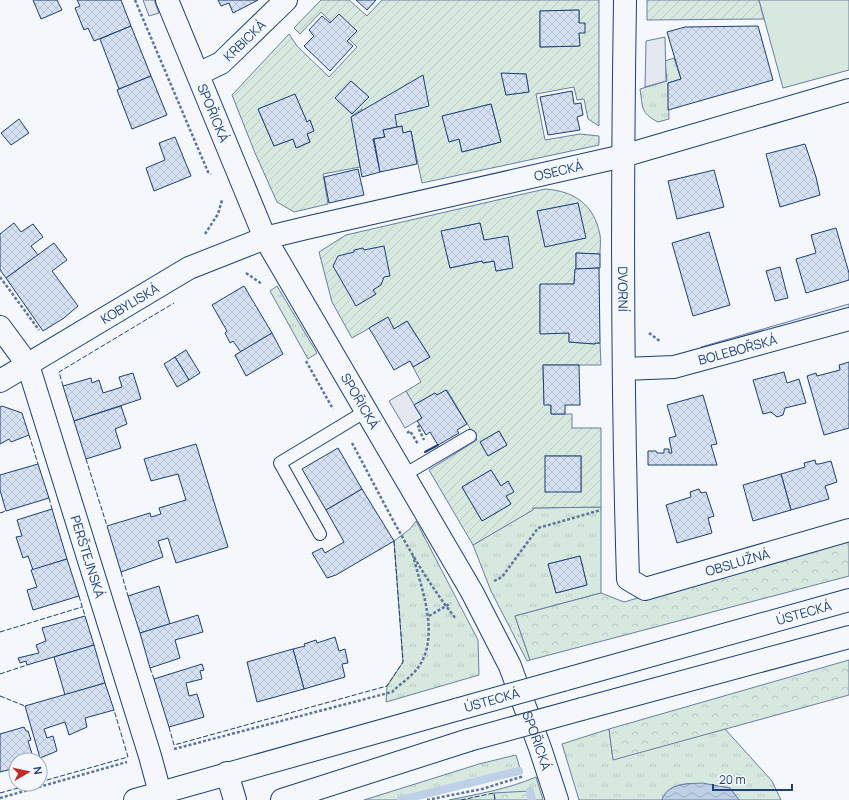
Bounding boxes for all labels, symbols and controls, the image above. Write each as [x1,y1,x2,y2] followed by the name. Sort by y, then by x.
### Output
[219,16,269,65] street label: KRBICKÁ
[193,81,234,145] street label: SPOŘICKÁ
[532,156,585,185] street label: OSECKÁ
[614,266,632,312] street label: DVORNÍ
[97,279,162,328] street label: KOBYLISKÁ
[696,330,779,369] street label: BOLEBOŘSKÁ
[337,370,384,432] street label: SPOŘICKÁ
[66,513,109,600] street label: PERŠTEJNSKÁ
[703,544,772,580] street label: OBSLUŽNÁ
[774,596,834,629] street label: ÚSTECKÁ
[462,684,522,716] street label: ÚSTECKÁ
[518,708,556,773] street label: SPOŘICKÁ
[8,752,48,792] north arrow
[30,765,46,776] text: N
[713,766,792,792] scale bar
[719,771,746,788] text: 20 m

